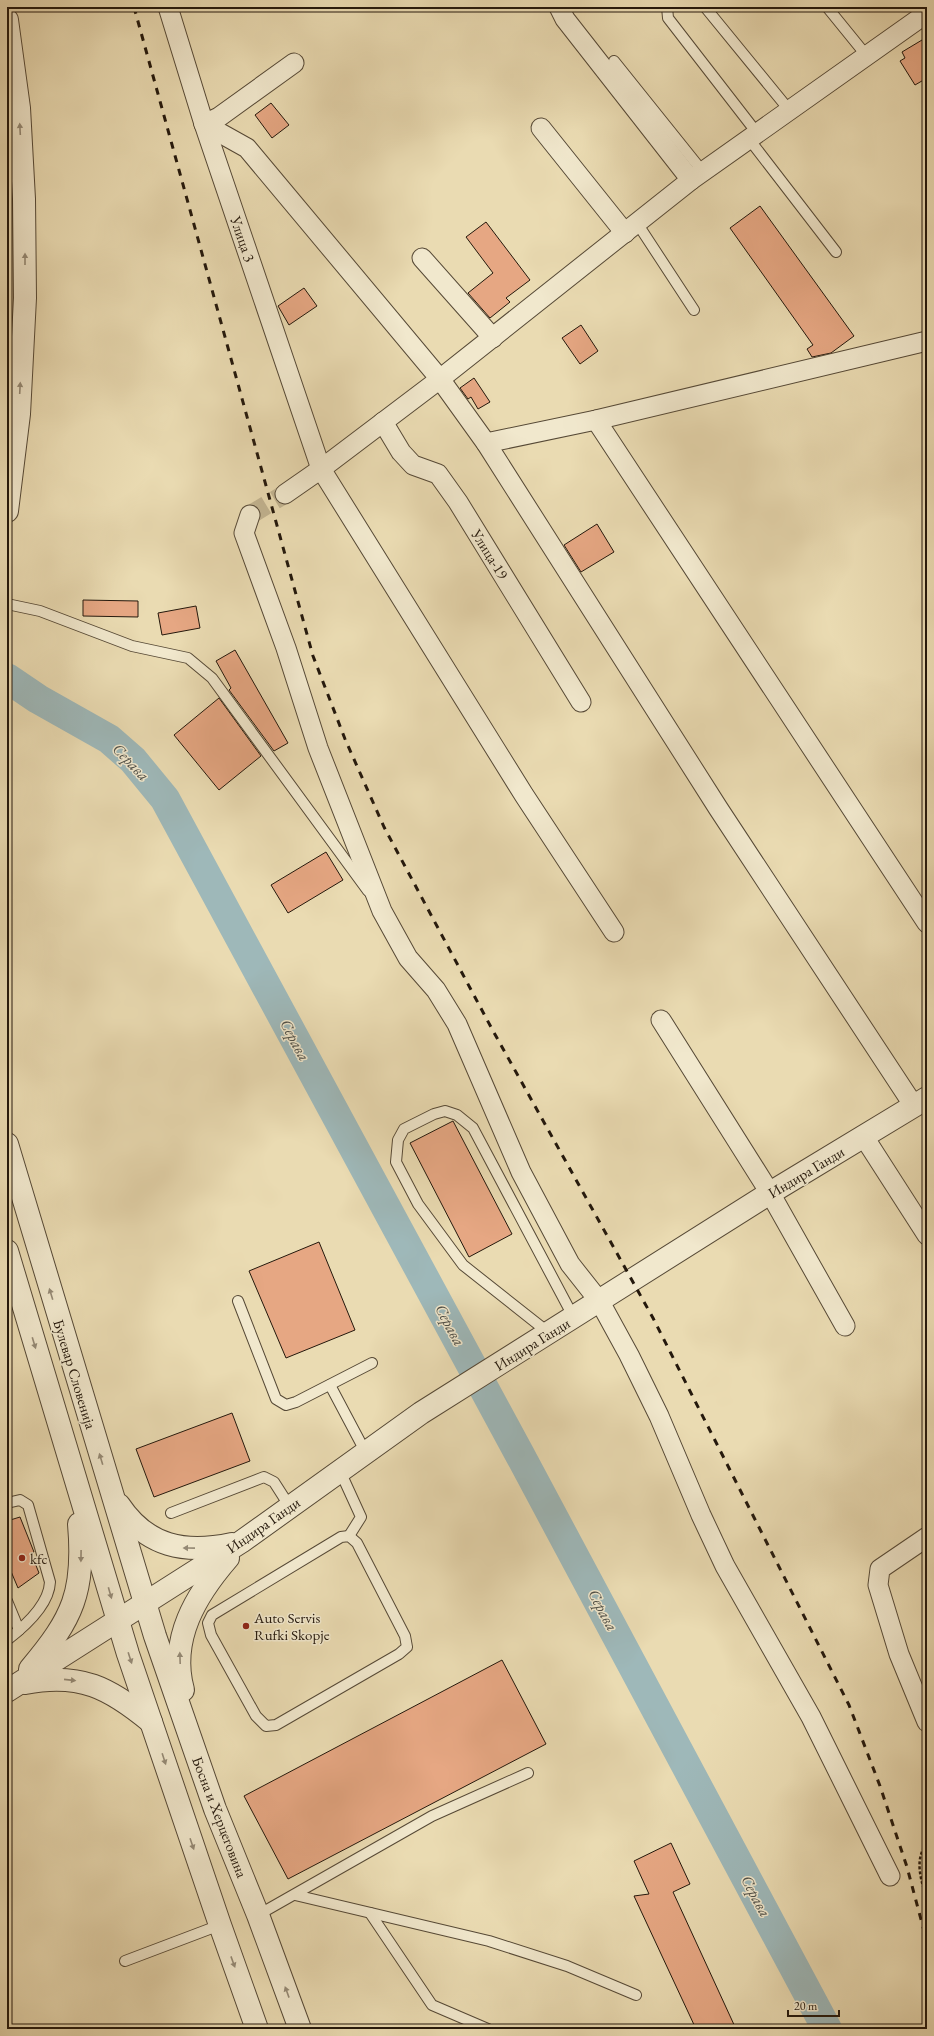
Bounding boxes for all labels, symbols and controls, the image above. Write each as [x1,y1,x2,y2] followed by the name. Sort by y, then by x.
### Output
[17,122,23,135] one-way arrow
[226,213,260,264] street label: Улица 3
[21,253,28,265] one-way arrow
[17,381,23,394] one-way arrow
[467,525,513,583] street label: Улица-19
[108,739,154,785] water label: Серава
[275,1015,315,1065] water label: Серава
[764,1142,848,1202] street label: Индира Ганди
[48,1288,54,1300] one-way arrow
[430,1300,470,1350] water label: Серава
[491,1313,573,1375] street label: Индира Ганди
[49,1317,101,1431] street label: Булевар Словенија
[31,1337,37,1349] one-way arrow
[98,1453,104,1465] one-way arrow
[222,1493,304,1557] street label: Индира Ганди
[182,1545,195,1551] one-way arrow
[30,1549,48,1568] place label: kfc
[78,1550,84,1563] one-way arrow
[17,1553,27,1563] marker: kfc
[583,1585,623,1635] water label: Серава
[107,1587,113,1599] one-way arrow
[253,1608,330,1644] place label: Auto Servis Rufki Skopje
[241,1621,251,1631] marker: Auto Servis Rufki Skopje
[177,1651,183,1664] one-way arrow
[127,1652,133,1664] one-way arrow
[64,1677,76,1683] one-way arrow
[161,1753,167,1765] one-way arrow
[188,1754,252,1880] street label: Босна и Херцеговина
[189,1838,195,1850] one-way arrow
[736,1871,776,1921] water label: Серава
[230,1956,236,1968] one-way arrow
[283,1986,289,1998] one-way arrow
[788,1992,839,2018] scale bar
[794,1998,818,2014] text: 20 m

